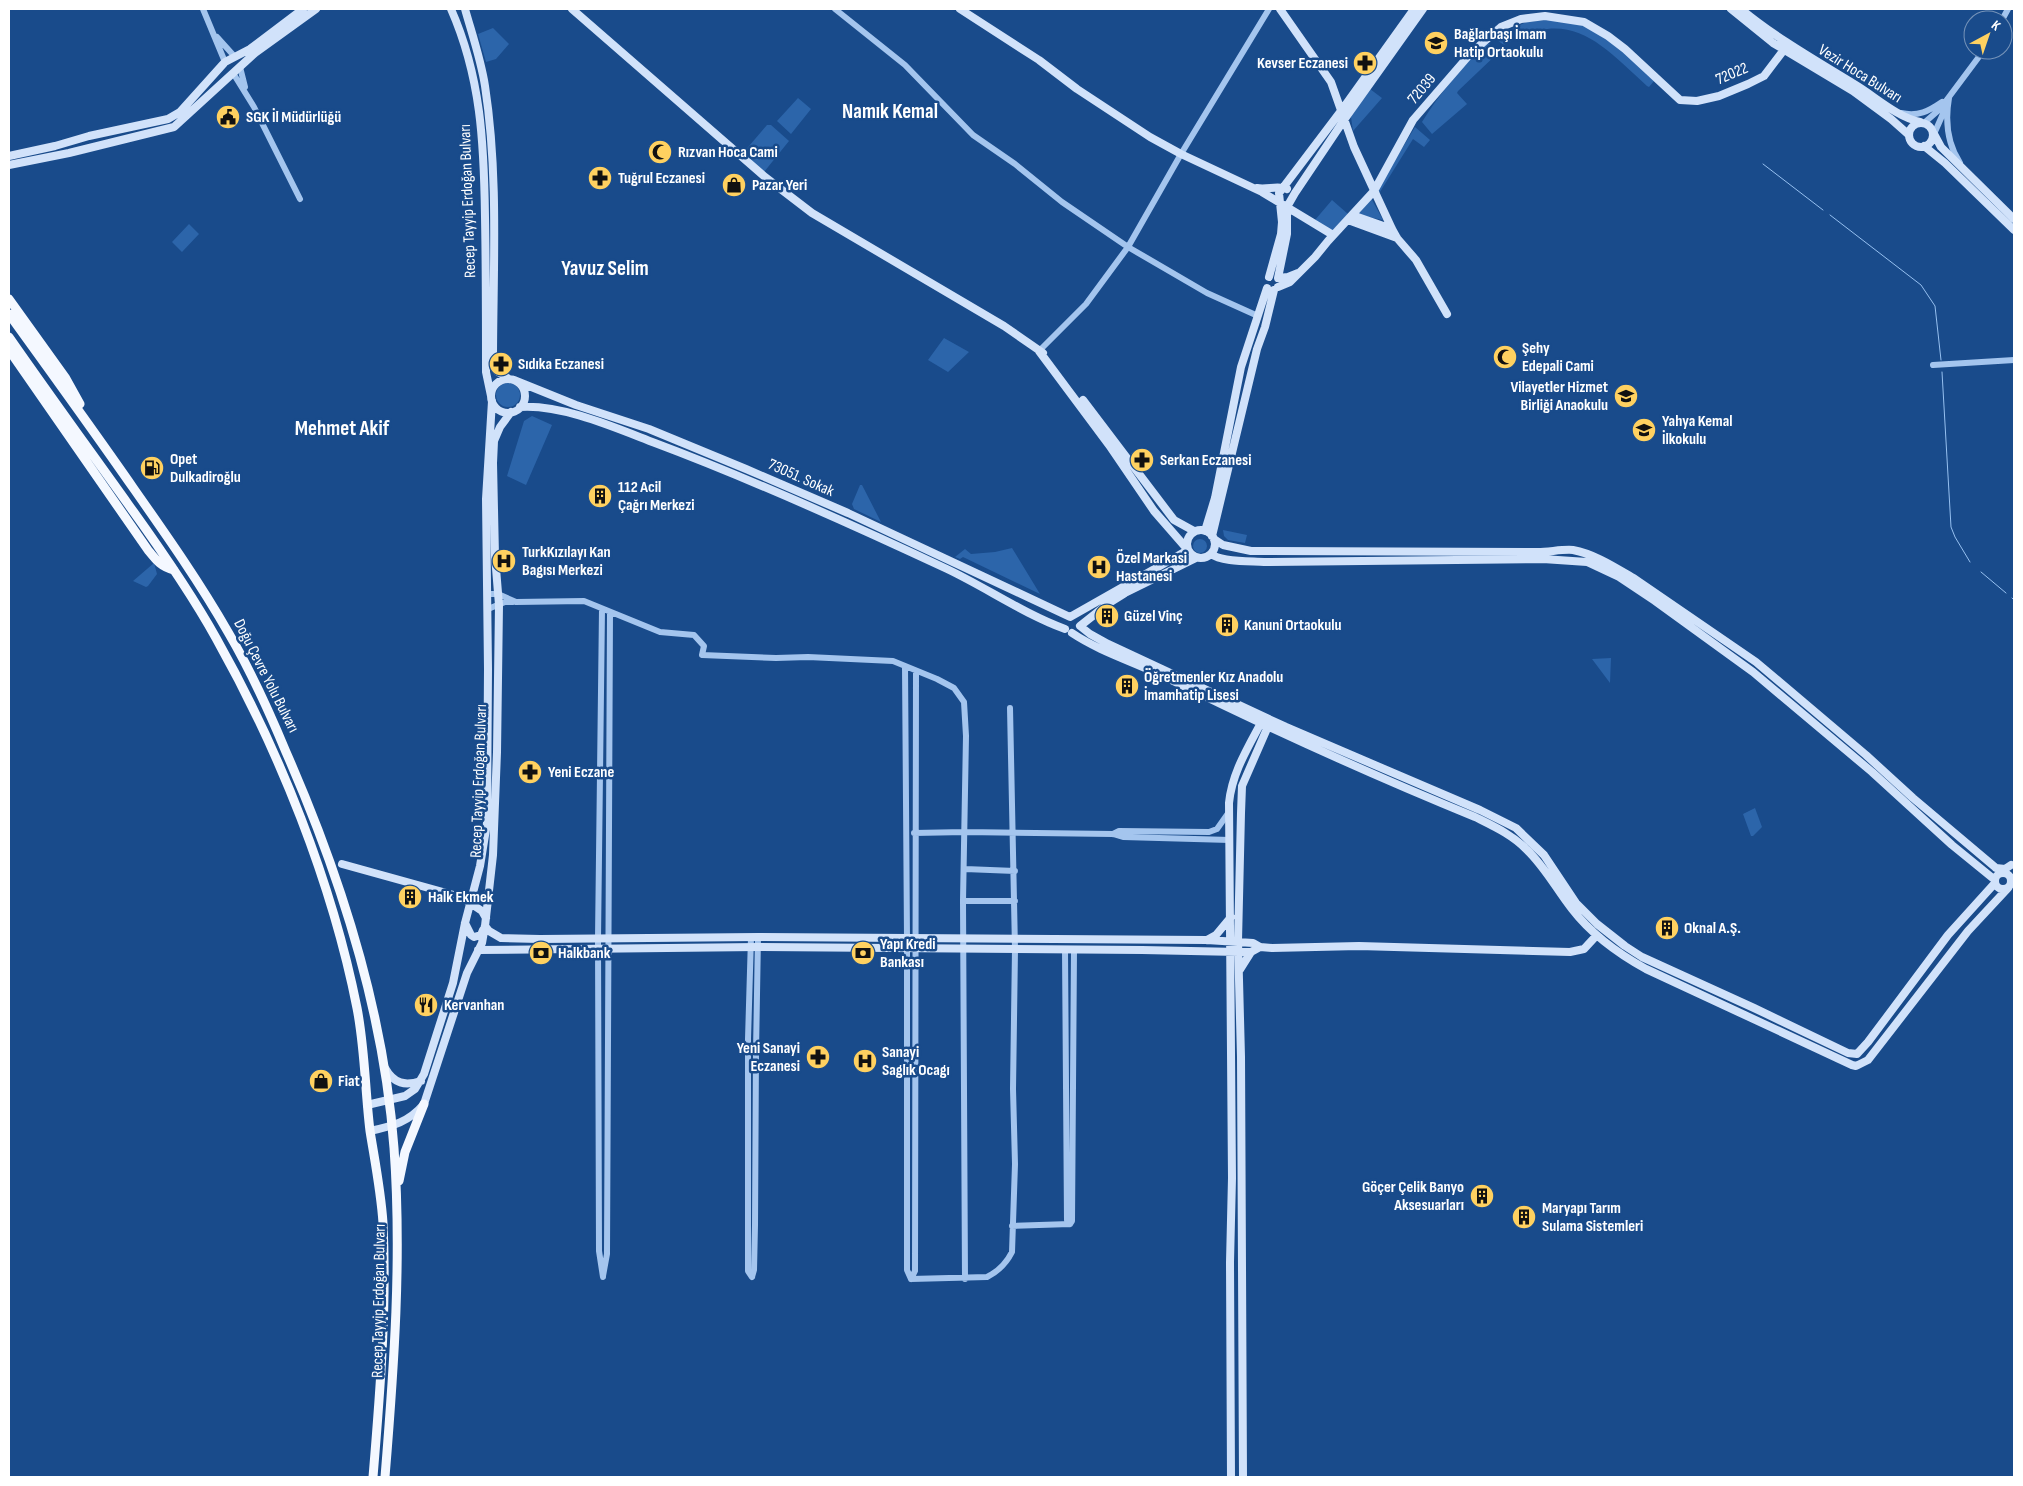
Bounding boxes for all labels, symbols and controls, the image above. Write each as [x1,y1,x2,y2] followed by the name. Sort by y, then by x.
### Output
[1963,10,2013,60] north arrow
[1988,17,2004,34] text: K
[1454,25,1546,62] place label: Bağlarbaşı İmam Hatip Ortaokulu
[1423,30,1449,56] school or university icon: Bağlarbaşı İmam Hatip Ortaokulu
[1815,41,1905,107] street label: Vezir Hoca Bulvarı
[1352,50,1378,76] pharmacy icon: Kevser Eczanesi
[1257,54,1348,73] place label: Kevser Eczanesi
[1713,59,1751,89] street label: 72022
[1404,70,1440,108] street label: 72039
[842,99,938,124] district label: Namık Kemal
[215,104,241,130] public building icon: SGK İl Müdürlüğü
[246,108,341,127] place label: SGK İl Müdürlüğü
[456,124,480,278] street label: Recep Tayyip Erdoğan Bulvarı
[647,139,673,165] mosque icon: Rızvan Hoca Cami
[678,143,778,162] place label: Rızvan Hoca Cami
[587,165,613,191] pharmacy icon: Tuğrul Eczanesi
[618,169,705,188] place label: Tuğrul Eczanesi
[721,172,747,198] shop icon: Pazar Yeri
[752,176,807,195] place label: Pazar Yeri
[561,256,649,281] district label: Yavuz Selim
[1522,339,1594,376] place label: Şehy Edepali Cami
[1492,344,1518,370] mosque icon: Şehy Edepali Cami
[488,351,514,377] pharmacy icon: Sıdıka Eczanesi
[518,355,604,374] place label: Sıdıka Eczanesi
[1510,378,1608,415] place label: Vilayetler Hizmet Birliği Anaokulu
[1613,383,1639,409] school or university icon: Vilayetler Hizmet Birliği Anaokulu
[1662,412,1733,449] place label: Yahya Kemal İlkokulu
[295,416,390,441] district label: Mehmet Akif
[1631,417,1657,443] school or university icon: Yahya Kemal İlkokulu
[1129,447,1155,473] pharmacy icon: Serkan Eczanesi
[170,450,241,487] place label: Opet Dulkadiroğlu
[1160,451,1251,470] place label: Serkan Eczanesi
[139,455,165,481] fuel station icon: Opet Dulkadiroğlu
[765,455,837,501] street label: 73051. Sokak
[618,478,695,515] place label: 112 Acil Çağrı Merkezi
[587,483,613,509] building icon: 112 Acil Çağrı Merkezi
[522,543,611,580] place label: TurkKızılayı Kan Bagısı Merkezi
[491,548,517,574] hospital icon: TurkKızılayı Kan Bagısı Merkezi
[1116,549,1187,586] place label: Özel Markasi Hastanesi
[1086,554,1112,580] hospital icon: Özel Markasi Hastanesi
[1094,603,1120,629] building icon: Güzel Vinç
[1124,607,1183,626] place label: Güzel Vinç
[1214,612,1240,638] building icon: Kanuni Ortaokulu
[229,616,303,736] street label: Doğu Çevre Yolu Bulvarı
[1244,616,1342,635] place label: Kanuni Ortaokulu
[1144,668,1283,705] place label: Öğretmenler Kız Anadolu İmamhatip Lisesi
[1114,673,1140,699] building icon: Öğretmenler Kız Anadolu İmamhatip Lisesi
[467,704,491,858] street label: Recep Tayyip Erdoğan Bulvarı
[517,759,543,785] pharmacy icon: Yeni Eczane
[548,763,614,782] place label: Yeni Eczane
[397,884,423,910] building icon: Halk Ekmek
[428,888,494,907] place label: Halk Ekmek
[1654,915,1680,941] building icon: Oknal A.Ş.
[1684,919,1741,938] place label: Oknal A.Ş.
[880,935,935,972] place label: Yapı Kredi Bankası
[528,940,554,966] bank icon: Halkbank
[850,940,876,966] bank icon: Yapı Kredi Bankası
[558,944,611,963] place label: Halkbank
[413,992,439,1018] restaurant icon: Kervanhan
[444,996,504,1015] place label: Kervanhan
[737,1039,800,1076] place label: Yeni Sanayi Eczanesi
[882,1043,950,1080] place label: Sanayi Saglık Ocagı
[805,1044,831,1070] pharmacy icon: Yeni Sanayi Eczanesi
[852,1048,878,1074] hospital icon: Sanayi Saglık Ocagı
[308,1068,334,1094] shop icon: Fiat
[338,1072,360,1091] place label: Fiat
[1362,1178,1464,1215] place label: Göçer Çelik Banyo Aksesuarları
[1469,1183,1495,1209] building icon: Göçer Çelik Banyo Aksesuarları
[1542,1199,1643,1236] place label: Maryapı Tarım Sulama Sistemleri
[1511,1204,1537,1230] building icon: Maryapı Tarım Sulama Sistemleri
[368,1224,390,1378] street label: Recep Tayyip Erdoğan Bulvarı

